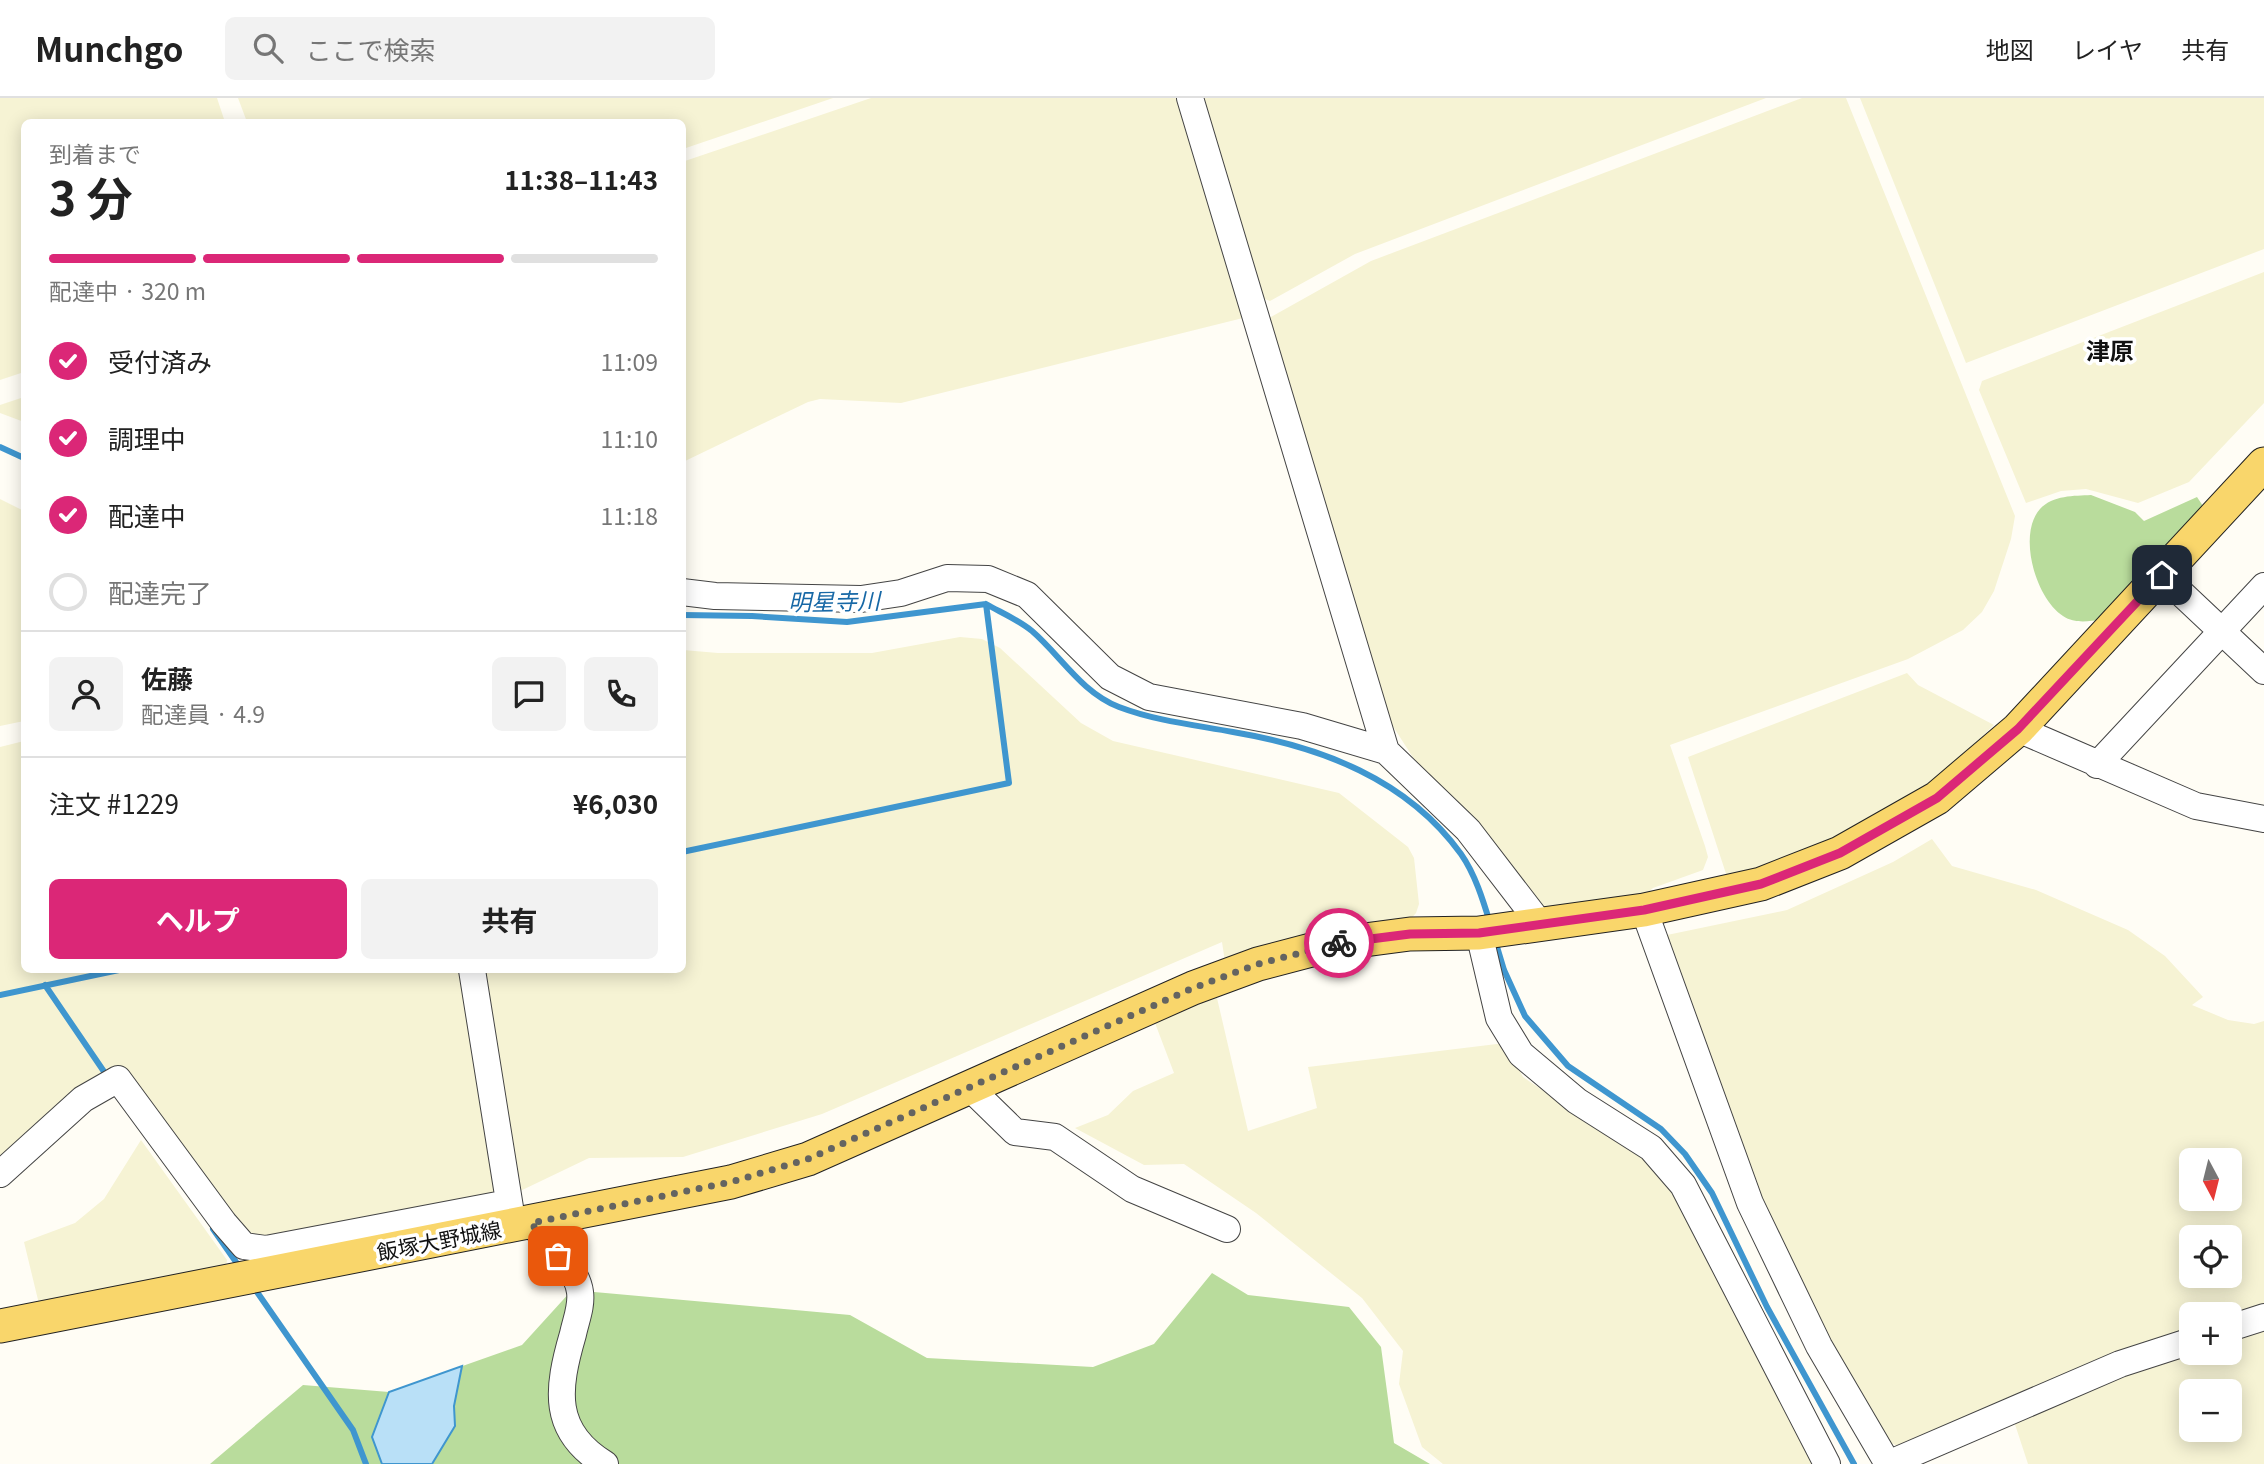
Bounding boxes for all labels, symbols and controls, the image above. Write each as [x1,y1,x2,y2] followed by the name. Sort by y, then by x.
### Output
[225,17,715,80] search box
[35,24,183,72] text: Munchgo
[249,29,287,67] icon: search
[305,30,435,67] text: ここで検索
[1986,31,2034,66] text: 地図
[2072,31,2143,66] text: レイヤ
[2181,31,2229,66] text: 共有
[49,136,141,170] text: 到着まで
[504,160,658,197] text: 11:38–11:43
[49,163,133,229] text: 3 分
[49,273,206,307] text: 配達中 · 320 m
[2086,332,2134,367] district label: 津原
[49,342,87,380] icon: check
[108,342,212,379] text: 受付済み
[601,344,658,378] text: 11:09
[49,419,87,457] icon: check
[108,419,186,456] text: 調理中
[601,421,658,455] text: 11:10
[49,496,87,534] icon: check
[108,496,186,533] text: 配達中
[601,498,658,532] text: 11:18
[2132,545,2192,605] pin
[2143,556,2181,594] icon: home
[108,573,212,610] text: 配達完了
[788,582,883,618] water label: 明星寺川
[49,657,123,731] button: person
[492,657,566,731] button: chat
[584,657,658,731] button: phone
[141,659,193,696] text: 佐藤
[141,696,265,730] text: 配達員 · 4.9
[49,784,179,821] text: 注文 #1229
[573,784,658,821] text: ¥6,030
[49,879,347,959] button: ヘルプ
[361,879,658,959] button: 共有
[1304,908,1374,978] courier
[1320,924,1358,962] icon: bike
[2179,1148,2242,1211] north arrow
[2179,1148,2242,1442] map controls
[374,1213,504,1267] street label: 飯塚大野城線
[2179,1225,2242,1288] button: locate
[528,1226,588,1286] pin
[539,1237,577,1275] icon: bag
[2179,1302,2242,1365] button: +
[2179,1379,2242,1442] button: −

